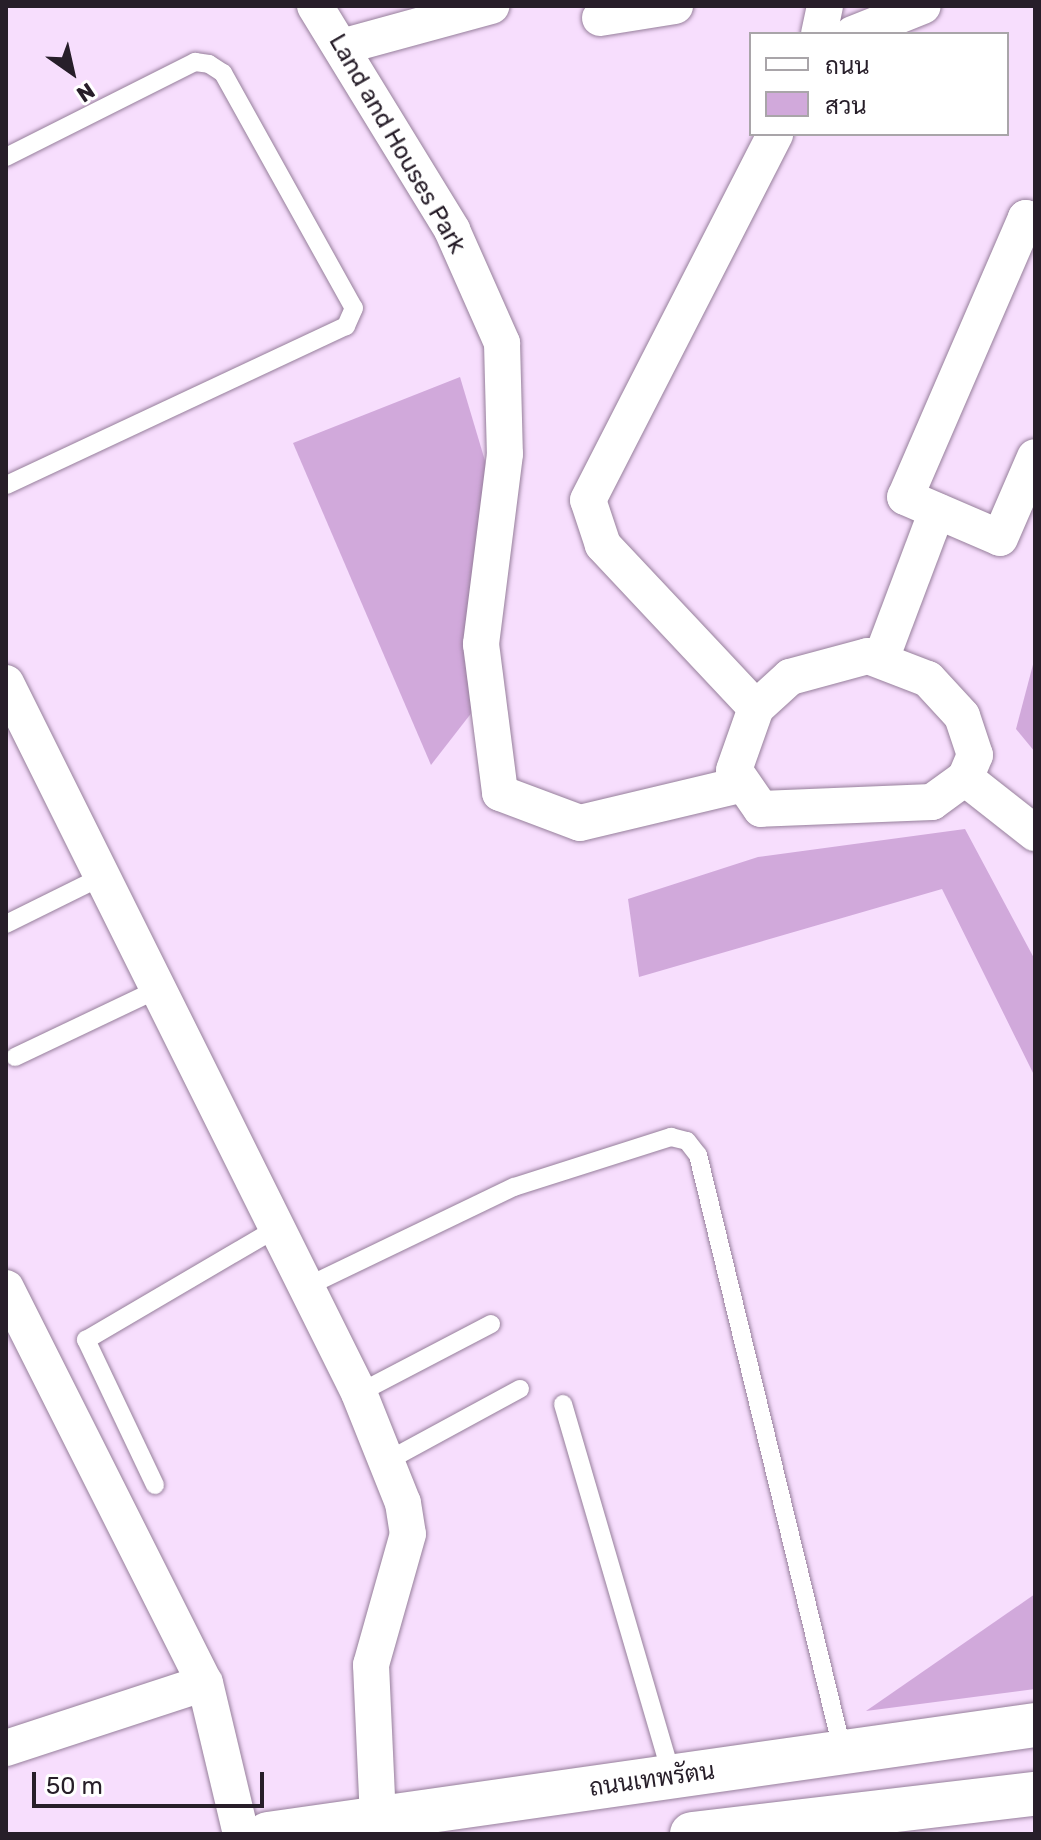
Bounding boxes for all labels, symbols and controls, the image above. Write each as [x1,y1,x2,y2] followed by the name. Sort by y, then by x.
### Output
[322,29,472,259] street label: Land and Houses Park
[32,32,112,112] north arrow
[749,32,1009,136] legend
[825,52,870,80] text: ถนน
[72,77,100,108] text: N
[825,92,867,120] text: สวน
[36,1756,268,1806] scale bar
[587,1757,717,1803] street label: ถนนเทพรัตน
[46,1772,103,1800] text: 50 m

